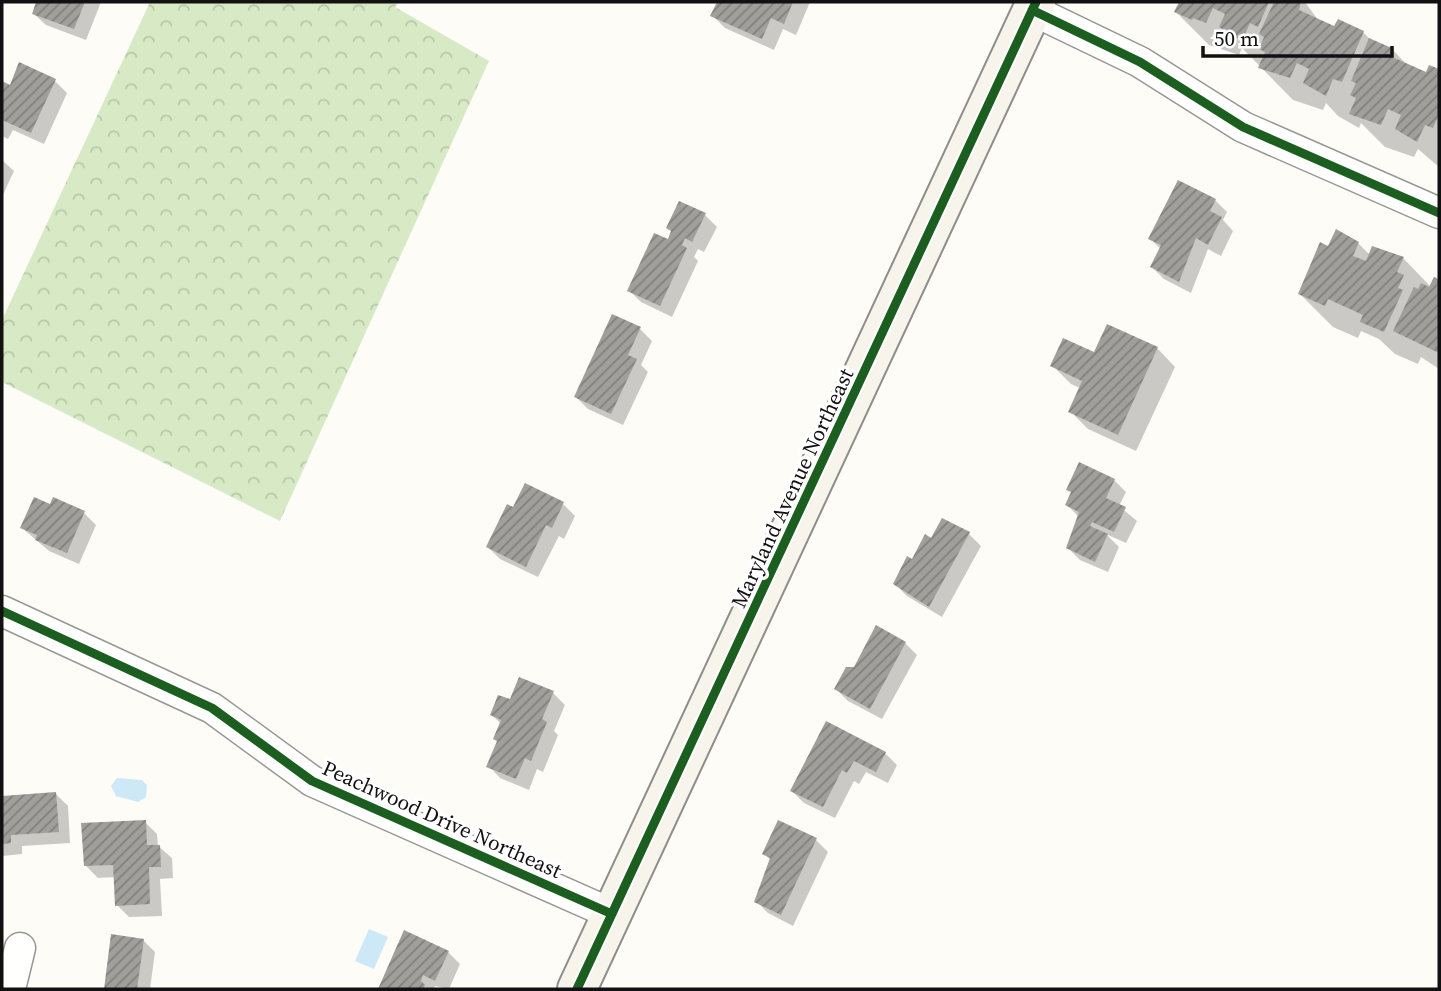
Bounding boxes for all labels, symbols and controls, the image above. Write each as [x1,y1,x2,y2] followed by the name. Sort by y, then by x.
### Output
[1203,14,1392,58] scale bar
[1214,24,1259,53] text: 50 m
[724,363,860,612] street label: Maryland Avenue Northeast
[318,753,566,885] street label: Peachwood Drive Northeast

